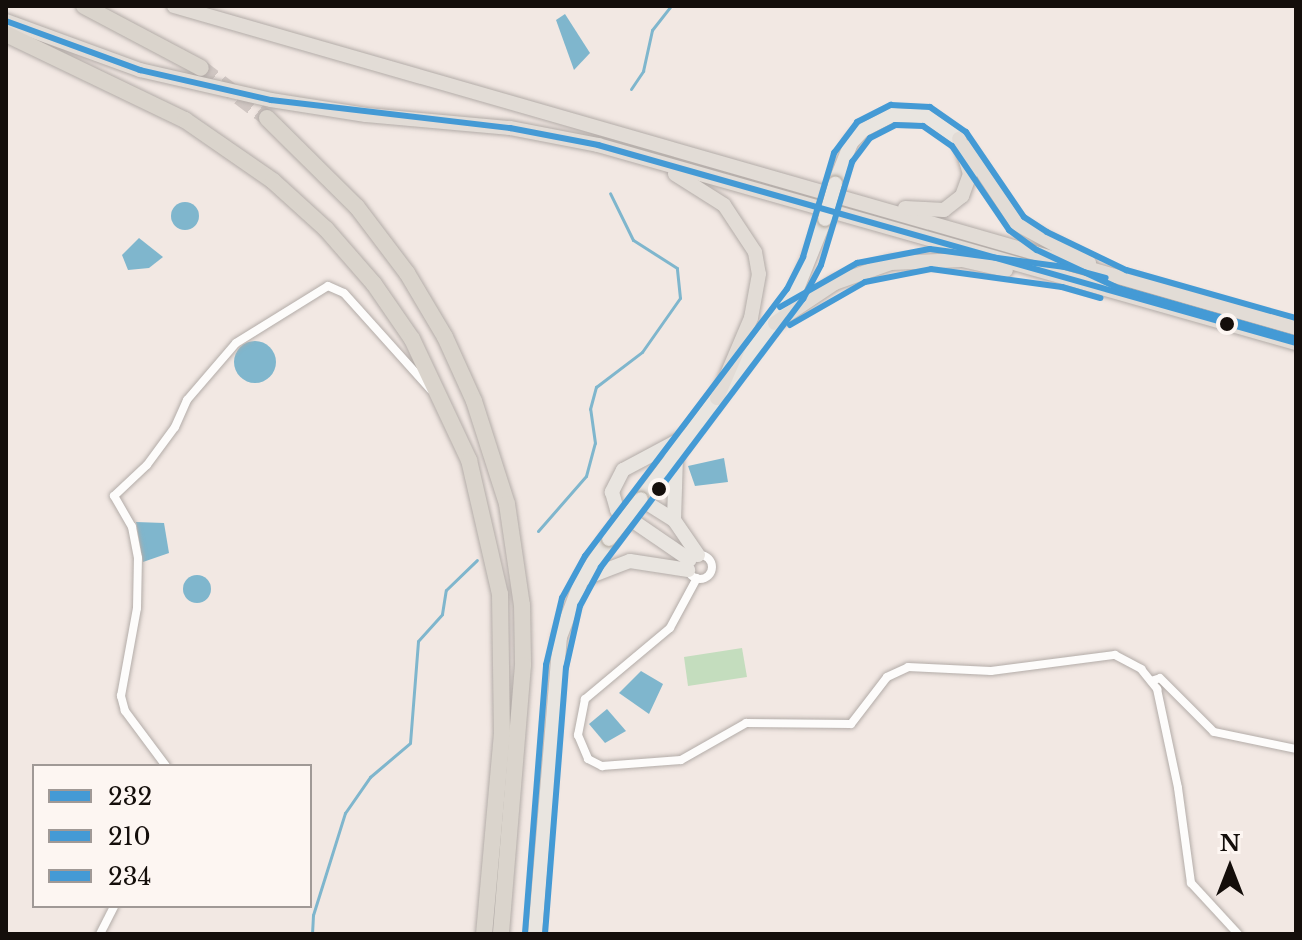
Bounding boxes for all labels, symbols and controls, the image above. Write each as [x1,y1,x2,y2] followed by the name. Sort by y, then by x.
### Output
[1219,316,1235,332] unlabelled marker
[651,481,667,497] unlabelled marker
[32,764,312,908] legend
[108,782,152,811] text: 232
[108,822,151,851] text: 210
[1190,828,1270,908] north arrow
[1220,830,1240,857] text: N
[108,862,152,891] text: 234

